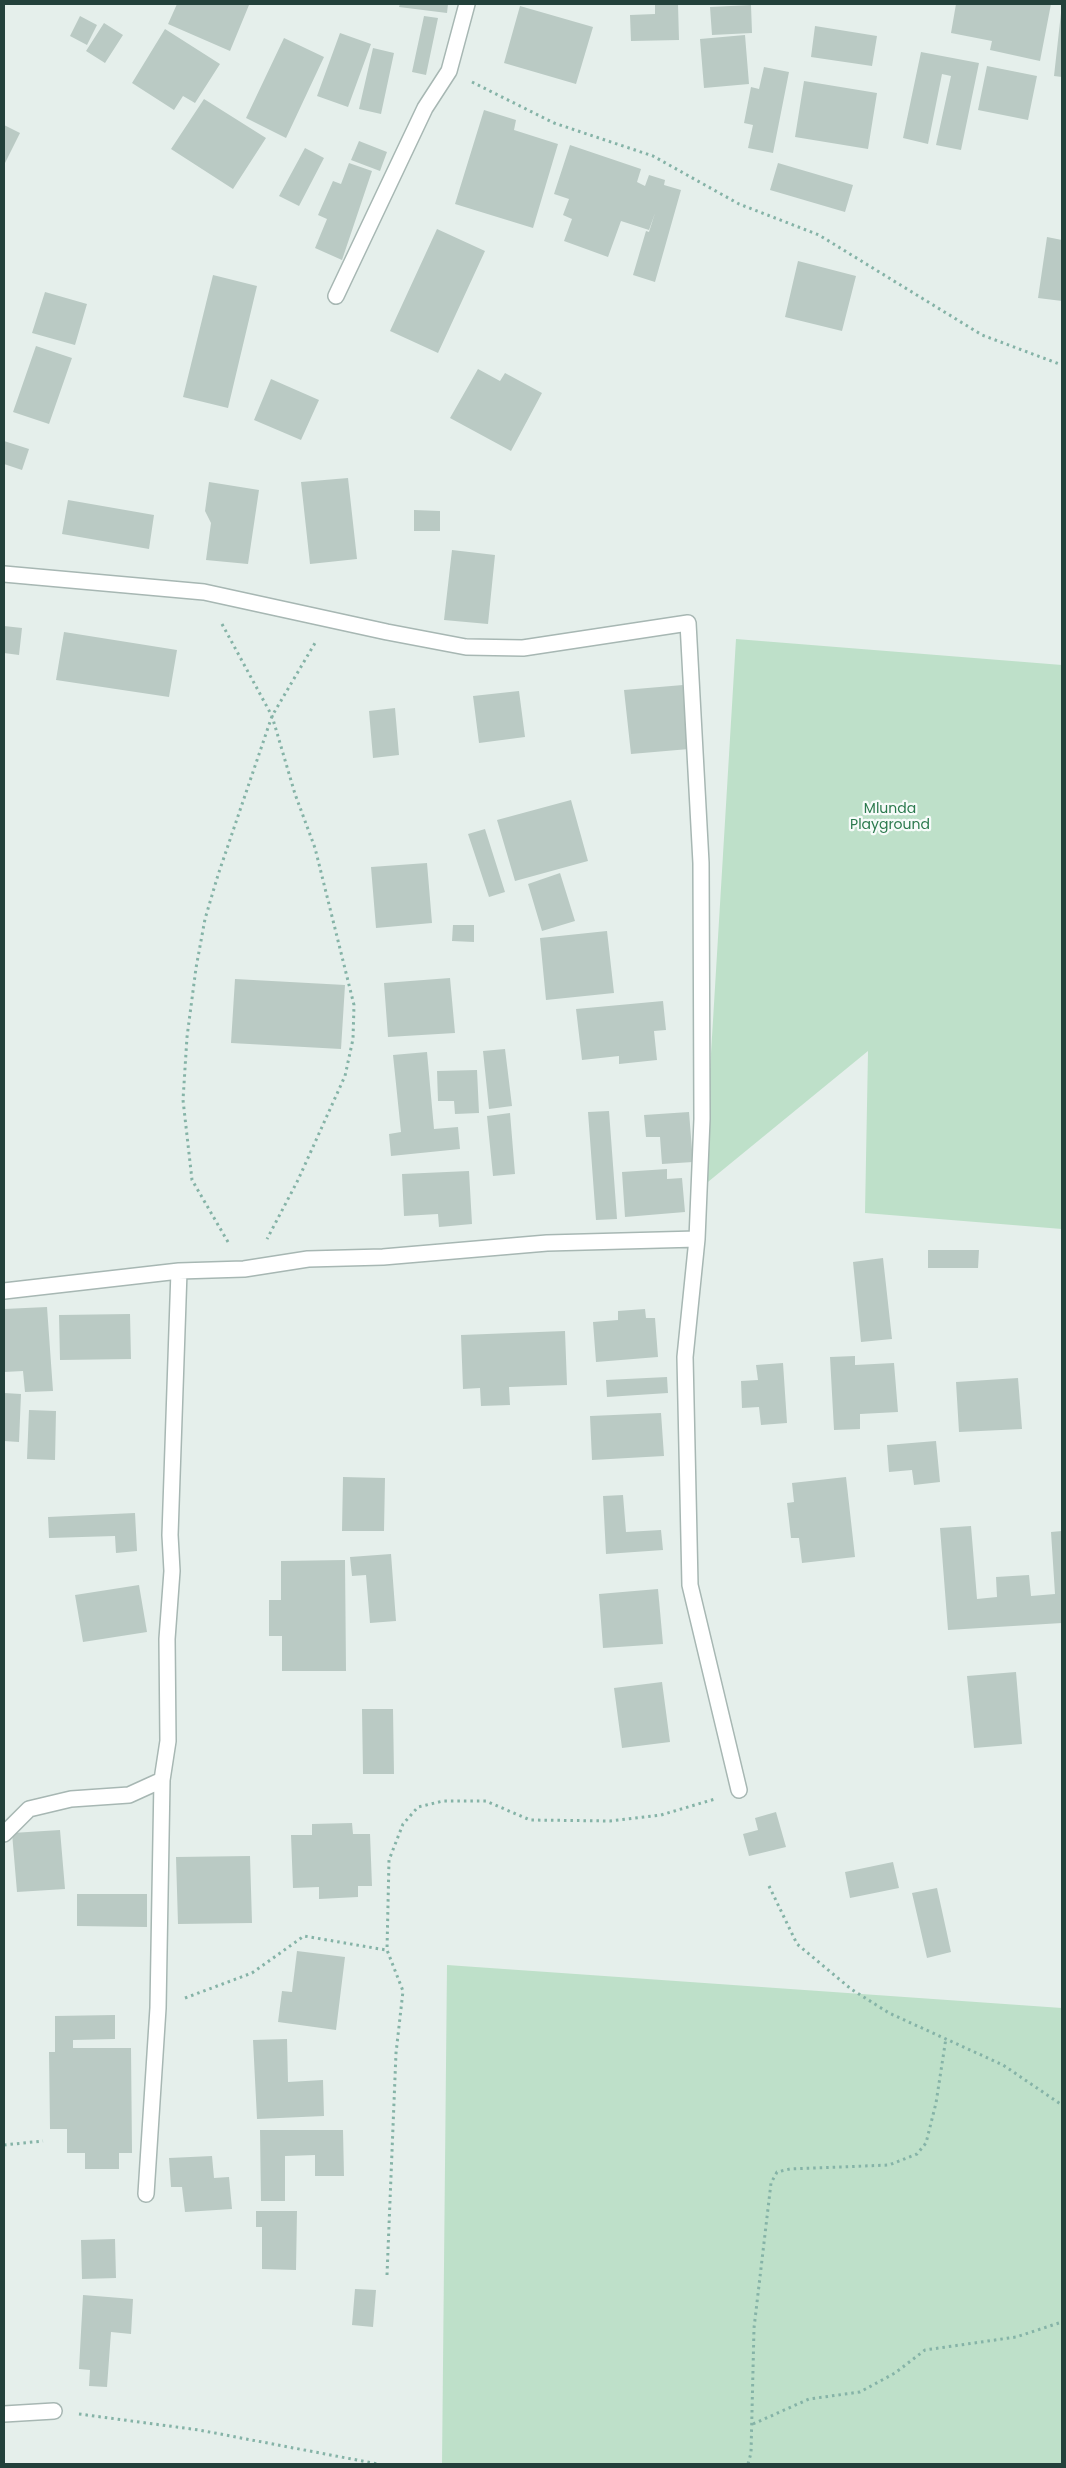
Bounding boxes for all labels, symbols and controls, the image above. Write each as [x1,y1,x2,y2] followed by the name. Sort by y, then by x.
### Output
[850,801,930,834] park label: Mlunda Playground

